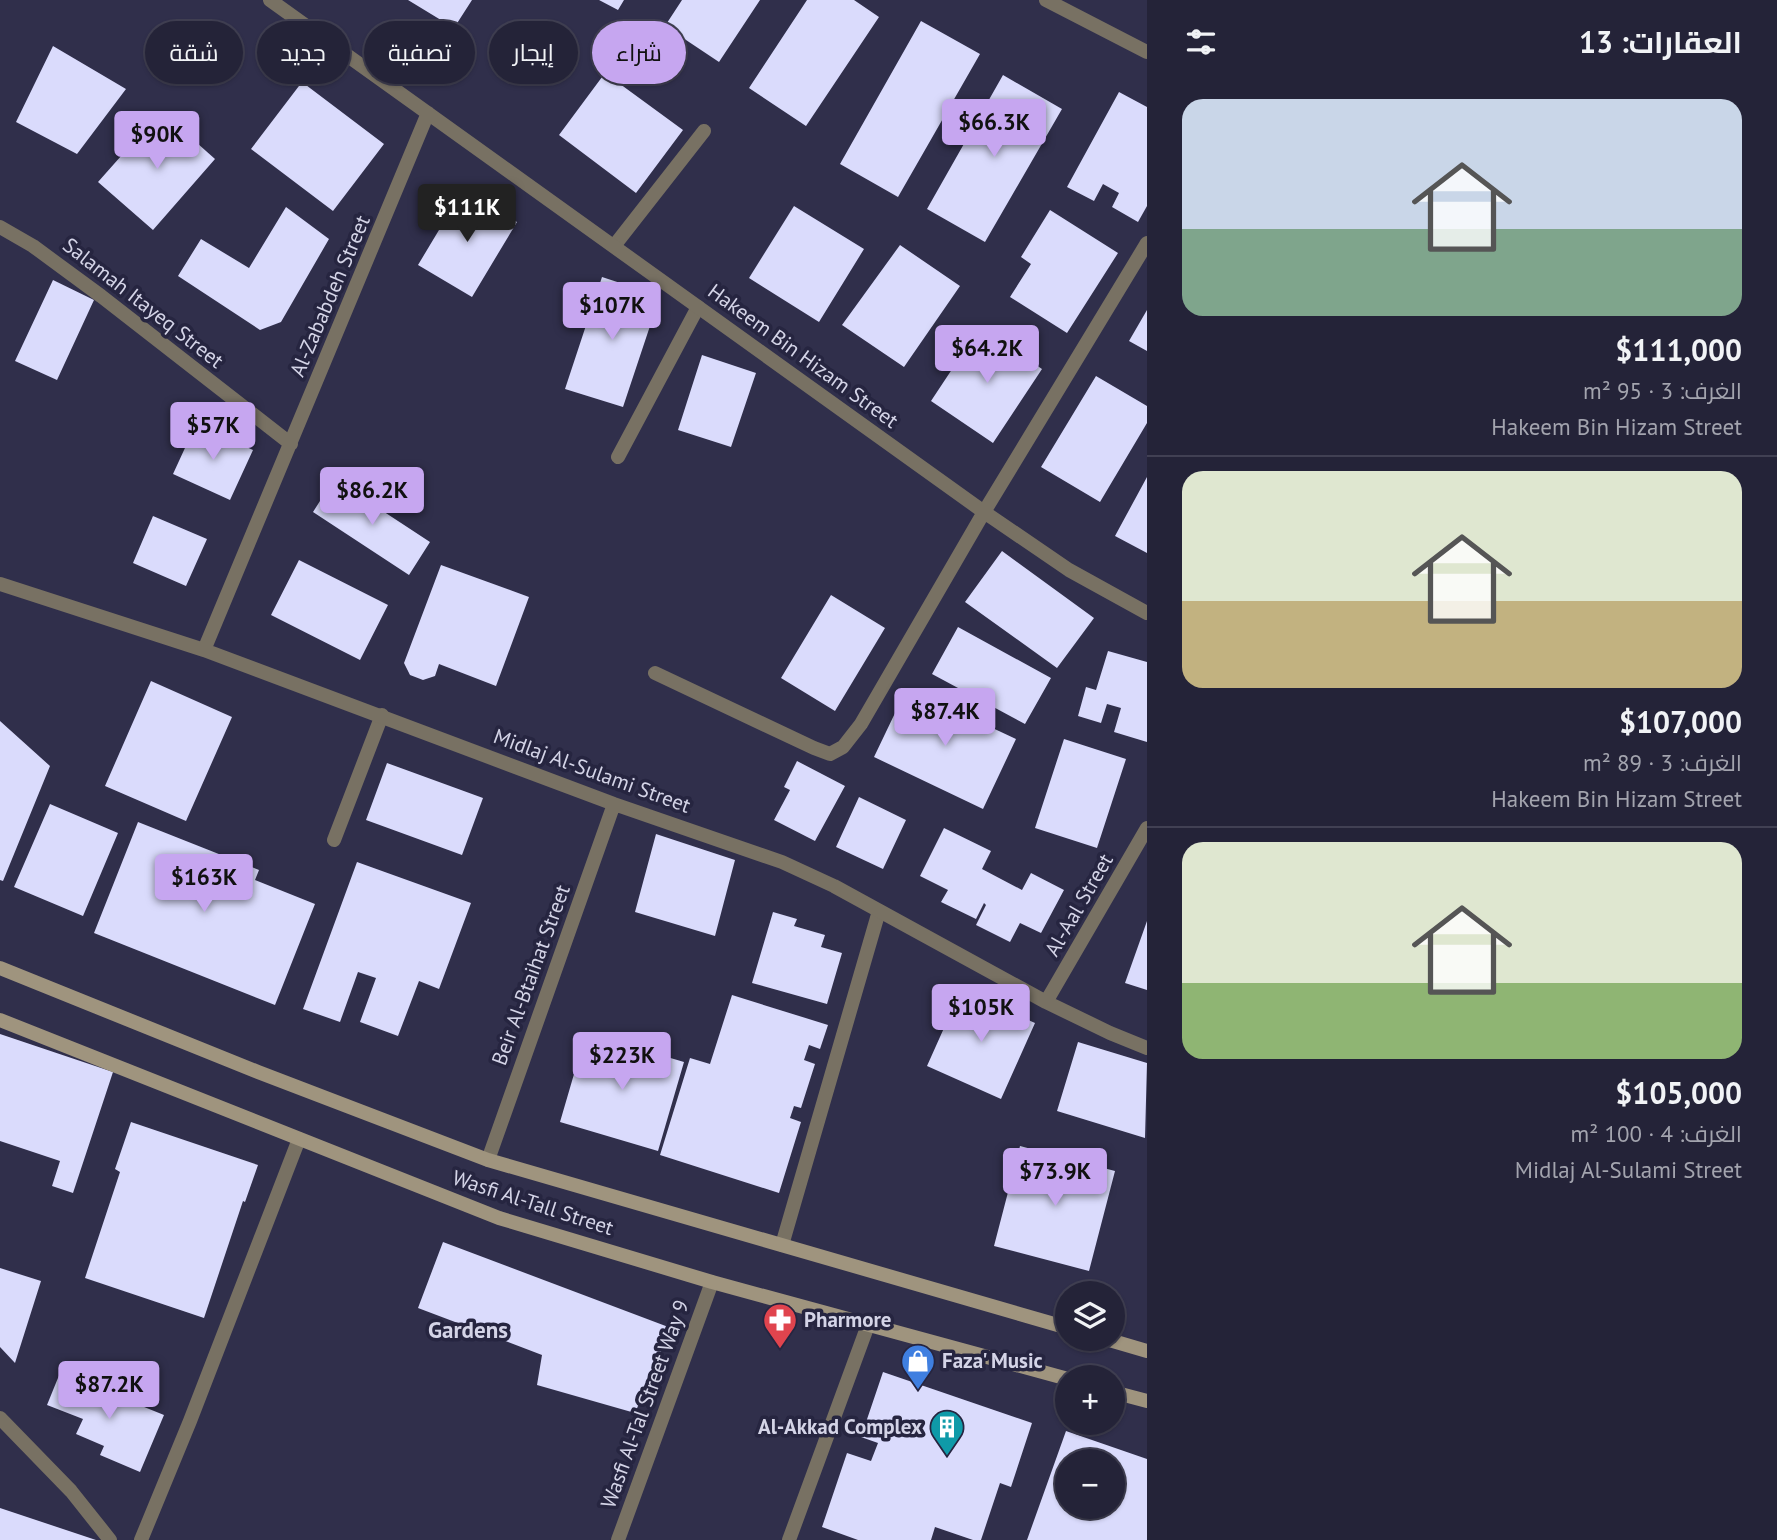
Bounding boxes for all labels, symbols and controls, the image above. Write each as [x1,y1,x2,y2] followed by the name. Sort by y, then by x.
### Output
[145,21,243,84] chip: شقة
[257,21,350,84] chip: جديد
[364,21,475,84] chip: تصفية
[489,21,578,84] chip: إيجار
[592,21,686,84] chip: شراء
[1579,22,1742,61] text: العقارات: 13
[1182,23,1220,61] icon: filters
[937,100,1051,159] pin: $66.3K
[958,107,1030,136] text: $66.3K
[116,111,198,171] pin: $90K
[130,119,184,148] text: $90K
[1399,144,1525,270] icon: home
[418,184,516,244] pin: $111K
[434,192,500,221] text: $111K
[283,211,376,381] street label: Al-Zababdeh Street
[57,231,229,374] street label: Salamah Itayeq Street
[703,277,904,434] street label: Hakeem Bin Hizam Street
[563,282,661,342] pin: $107K
[579,290,645,319] text: $107K
[930,326,1044,385] pin: $64.2K
[1615,330,1742,369] text: $111,000
[951,333,1023,362] text: $64.2K
[1583,376,1742,405] text: الغرف: 3 · 95 m²
[172,402,254,462] pin: $57K
[186,410,240,439] text: $57K
[1491,412,1742,441] text: Hakeem Bin Hizam Street
[315,468,429,527] pin: $86.2K
[336,475,408,504] text: $86.2K
[1399,516,1525,642] icon: home
[888,688,1002,748] pin: $87.4K
[910,696,980,725] text: $87.4K
[1619,702,1742,741] text: $107,000
[490,722,694,819] street label: Midlaj Al-Sulami Street
[1583,748,1742,777] text: الغرف: 3 · 89 m²
[1491,784,1742,813] text: Hakeem Bin Hizam Street
[1038,849,1119,961] street label: Al-Aal Street
[155,855,253,914] pin: $163K
[171,862,237,891] text: $163K
[485,881,576,1069] street label: Beir Al-Btaihat Street
[1399,887,1525,1013] icon: home
[932,984,1030,1044] pin: $105K
[948,992,1014,1021] text: $105K
[573,1032,671,1092] pin: $223K
[589,1040,655,1069] text: $223K
[1615,1073,1742,1112] text: $105,000
[1571,1119,1742,1148] text: الغرف: 4 · 100 m²
[998,1148,1112,1208] pin: $73.9K
[1515,1155,1742,1184] text: Midlaj Al-Sulami Street
[1019,1156,1091,1185] text: $73.9K
[449,1164,617,1241] street label: Wasfi Al-Tall Street
[1055,1281,1125,1519] map controls
[1055,1281,1125,1351] button: layers
[594,1296,695,1512] street label: Wasfi Al-Tal Street Way 9
[761,1301,799,1350] pharmacy icon: Pharmore
[804,1306,891,1333] place label: Pharmore
[428,1315,508,1344] district label: Gardens
[899,1342,937,1391] shop icon: Faza' Music
[942,1347,1043,1374] place label: Faza' Music
[52,1362,166,1421] pin: $87.2K
[1055,1365,1125,1435] button: +
[74,1369,144,1398] text: $87.2K
[928,1408,966,1457] building icon: Al-Akkad Complex
[758,1413,922,1440] place label: Al-Akkad Complex
[1055,1449,1125,1519] button: −

